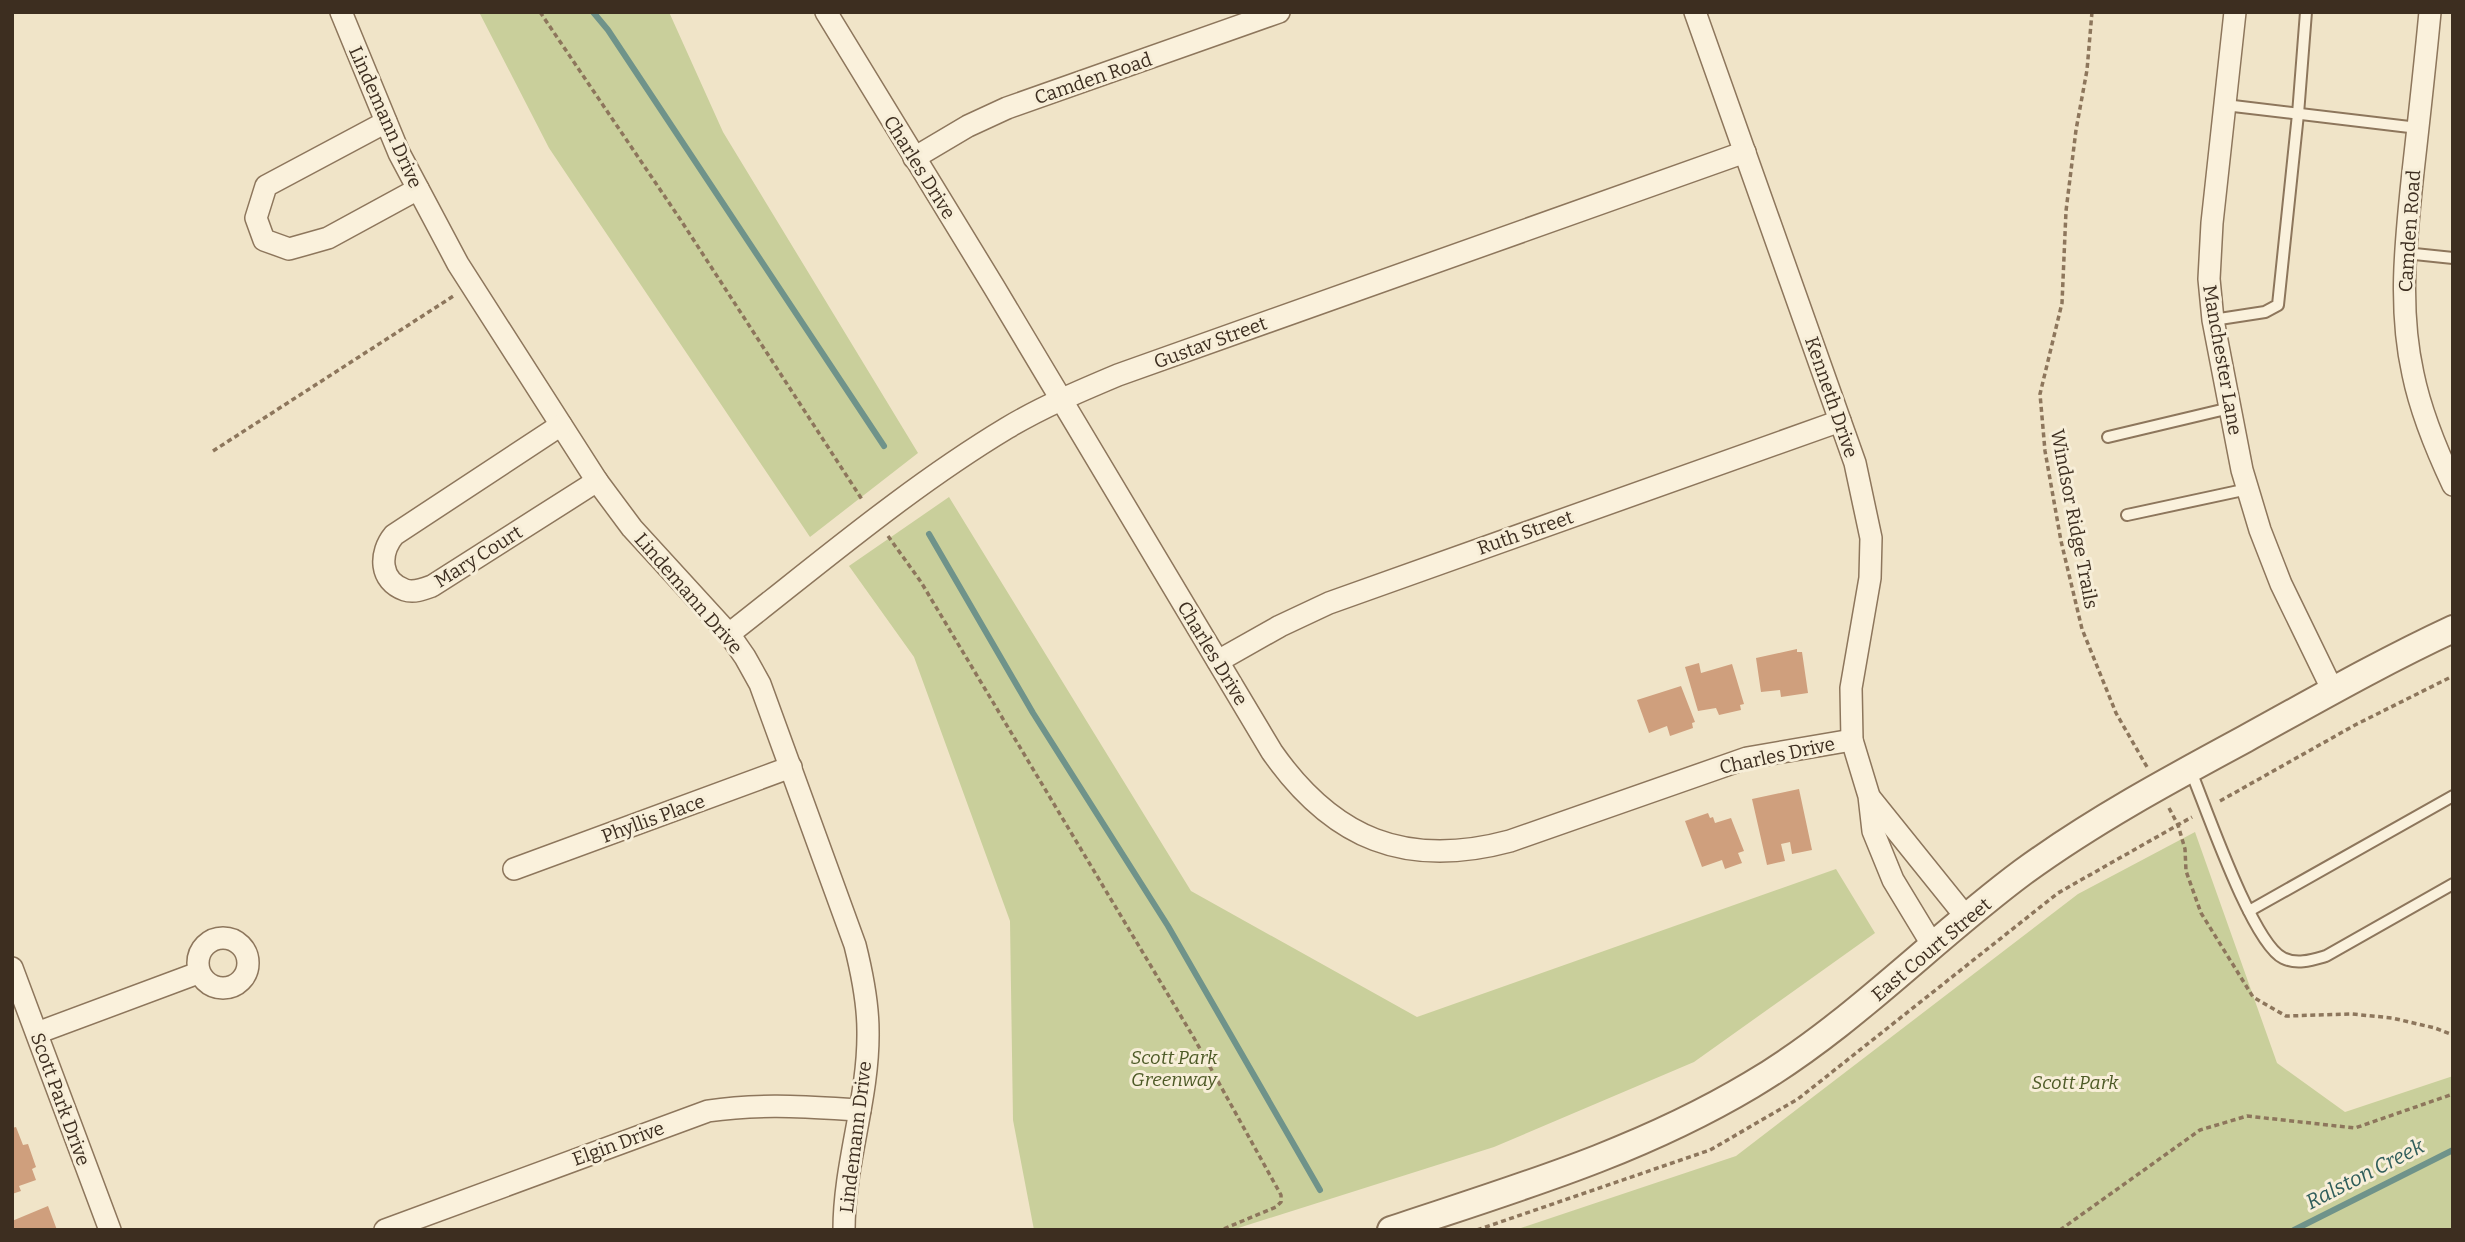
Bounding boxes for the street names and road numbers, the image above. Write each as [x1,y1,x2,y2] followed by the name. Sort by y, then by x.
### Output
[344,43,427,192] street label: Lindemann Drive
[1031,48,1155,109] street label: Camden Road
[879,111,960,223] street label: Charles Drive
[2394,169,2425,293] street label: Camden Road
[2198,283,2247,437] street label: Manchester Lane
[1150,311,1270,374] street label: Gustav Street
[1800,334,1863,461] street label: Kenneth Drive
[2046,427,2103,611] street label: Windsor Ridge Trails
[1474,505,1576,560] street label: Ruth Street
[430,520,527,592] street label: Mary Court
[630,528,747,659] street label: Lindemann Drive
[1172,597,1253,710] street label: Charles Drive
[1717,732,1837,779] street label: Charles Drive
[598,789,708,848] street label: Phyllis Place
[1867,893,1996,1006] street label: East Court Street
[26,1030,95,1169] street label: Scott Park Drive
[835,1060,876,1214] street label: Lindemann Drive
[569,1116,667,1171] street label: Elgin Drive

